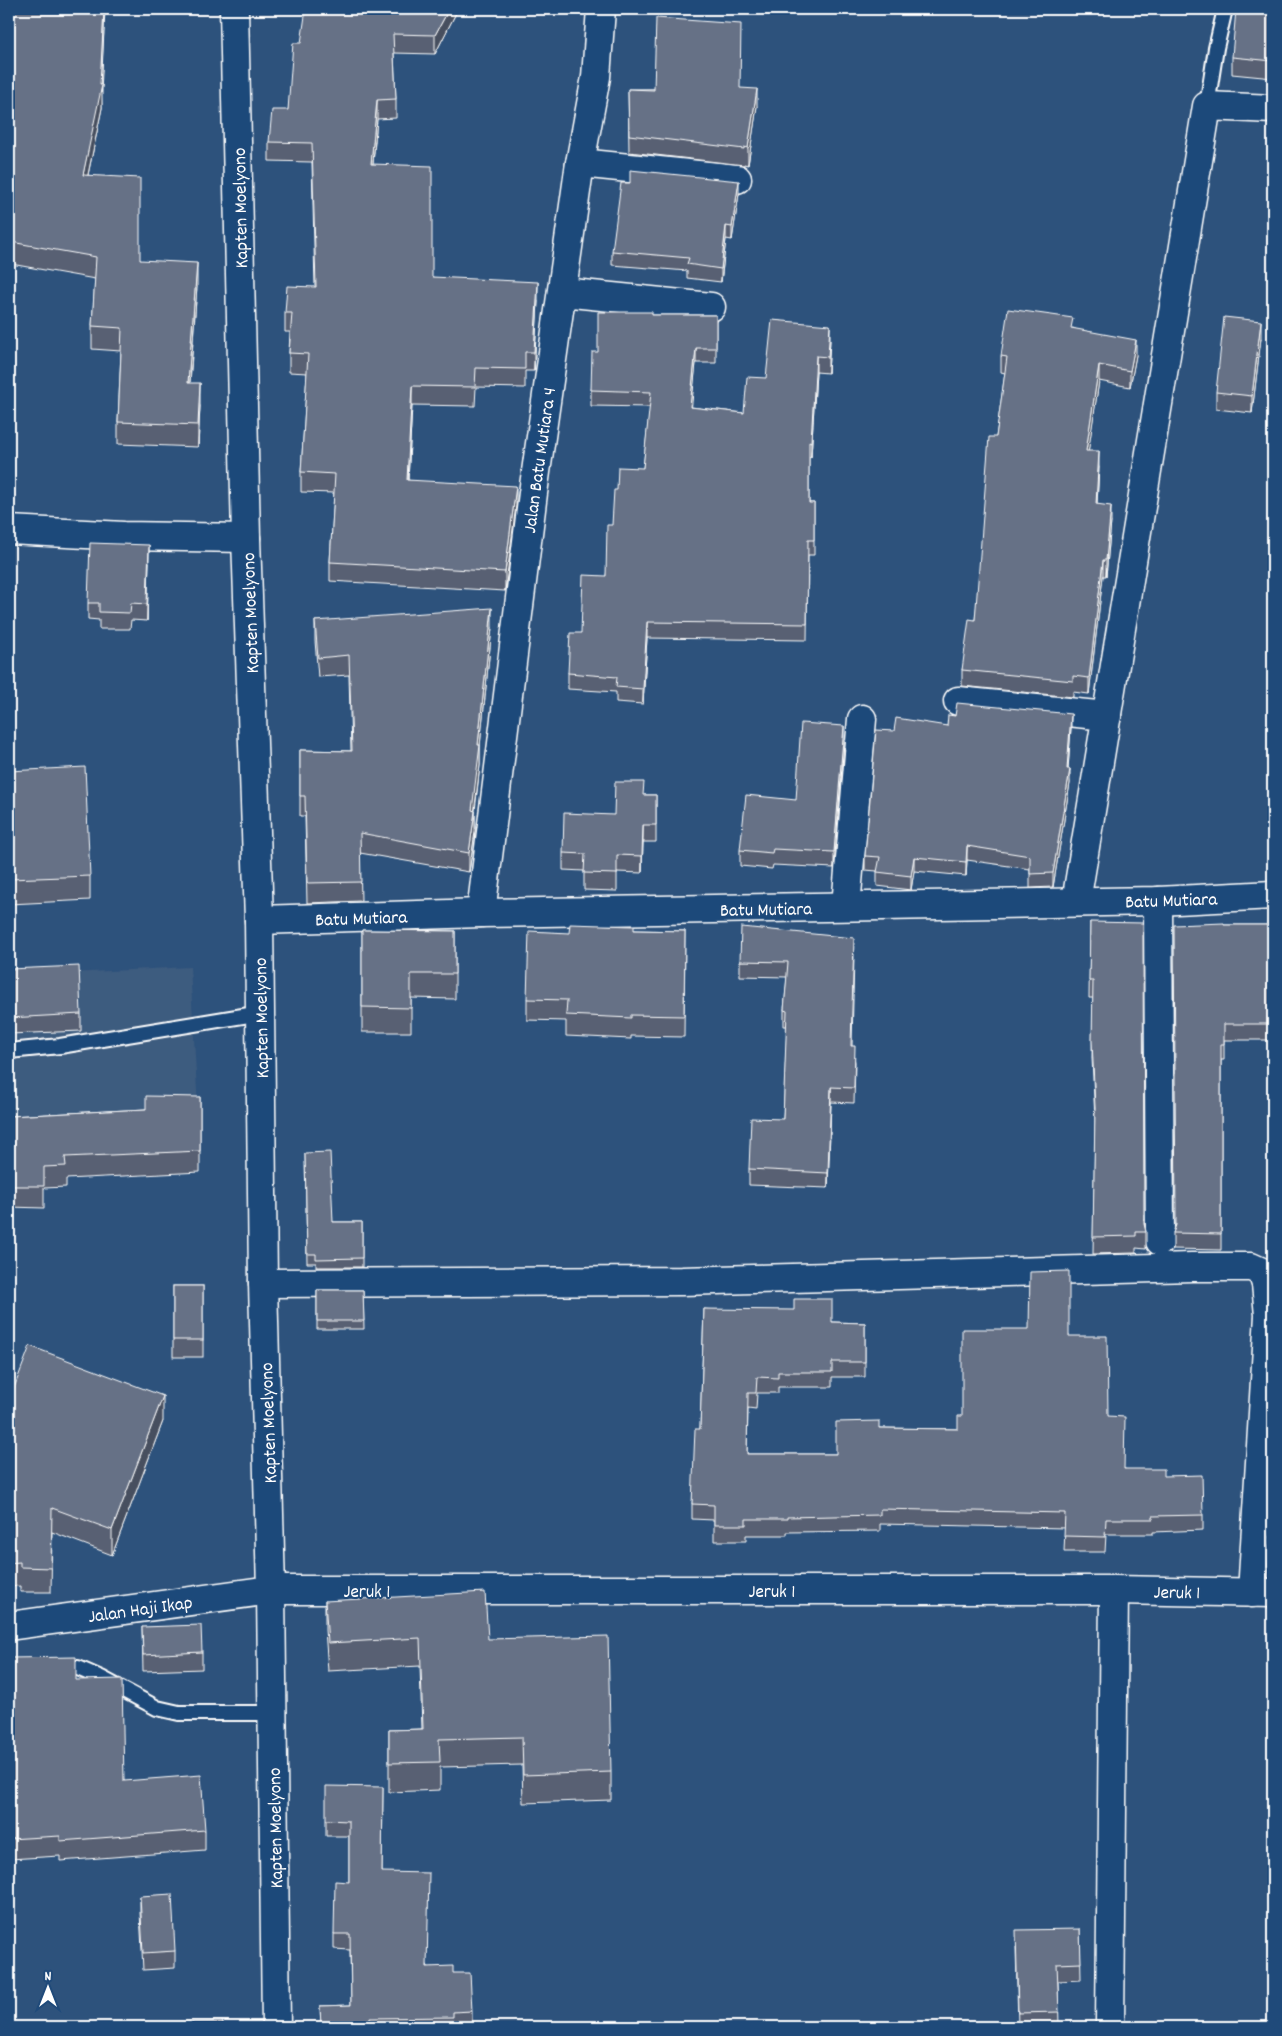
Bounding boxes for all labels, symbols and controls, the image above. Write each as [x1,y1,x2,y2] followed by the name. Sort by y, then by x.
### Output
[228,147,257,269] street label: Kapten Moelyono
[518,386,565,535] street label: Jalan Batu Mutiara 4
[237,552,268,674] street label: Kapten Moelyono
[1125,887,1219,918] street label: Batu Mutiara
[720,897,813,926] street label: Batu Mutiara
[315,905,409,936] street label: Batu Mutiara
[249,957,278,1079] street label: Kapten Moelyono
[255,1362,286,1484] street label: Kapten Moelyono
[344,1580,390,1607] street label: Jeruk 1
[749,1580,795,1607] street label: Jeruk 1
[1153,1581,1201,1608] street label: Jeruk 1
[87,1591,194,1632] street label: Jalan Haji Ikap
[263,1767,292,1889] street label: Kapten Moelyono
[22,1964,72,2014] north arrow
[45,1967,52,1987] text: N

